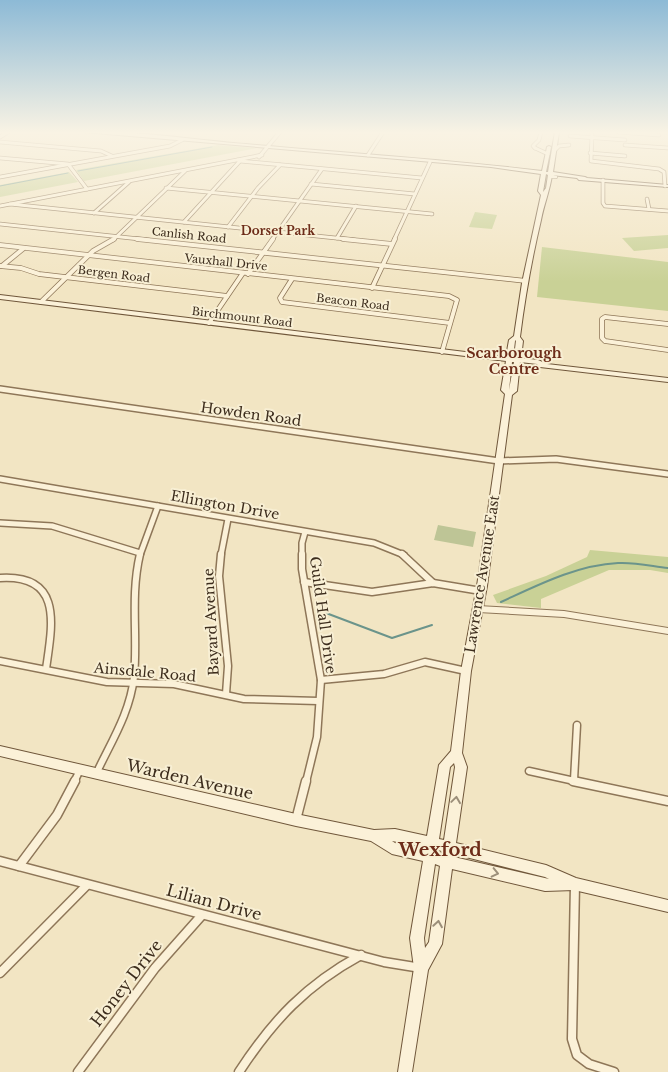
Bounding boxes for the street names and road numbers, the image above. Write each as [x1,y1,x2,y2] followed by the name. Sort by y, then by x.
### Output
[151,224,228,246] street label: Canlish Road
[183,251,268,273] street label: Vauxhall Drive
[77,263,152,285] street label: Bergen Road
[315,291,391,314] street label: Beacon Road
[191,304,294,330] street label: Birchmount Road
[199,398,303,430] street label: Howden Road
[169,487,281,523] street label: Ellington Drive
[461,493,503,654] street label: Lawrence Avenue East
[306,555,340,675] street label: Guild Hall Drive
[199,568,223,676] street label: Bayard Avenue
[92,658,197,685] street label: Ainsdale Road
[124,754,255,803] street label: Warden Avenue
[164,880,264,924] street label: Lilian Drive
[86,936,166,1030] street label: Honey Drive

